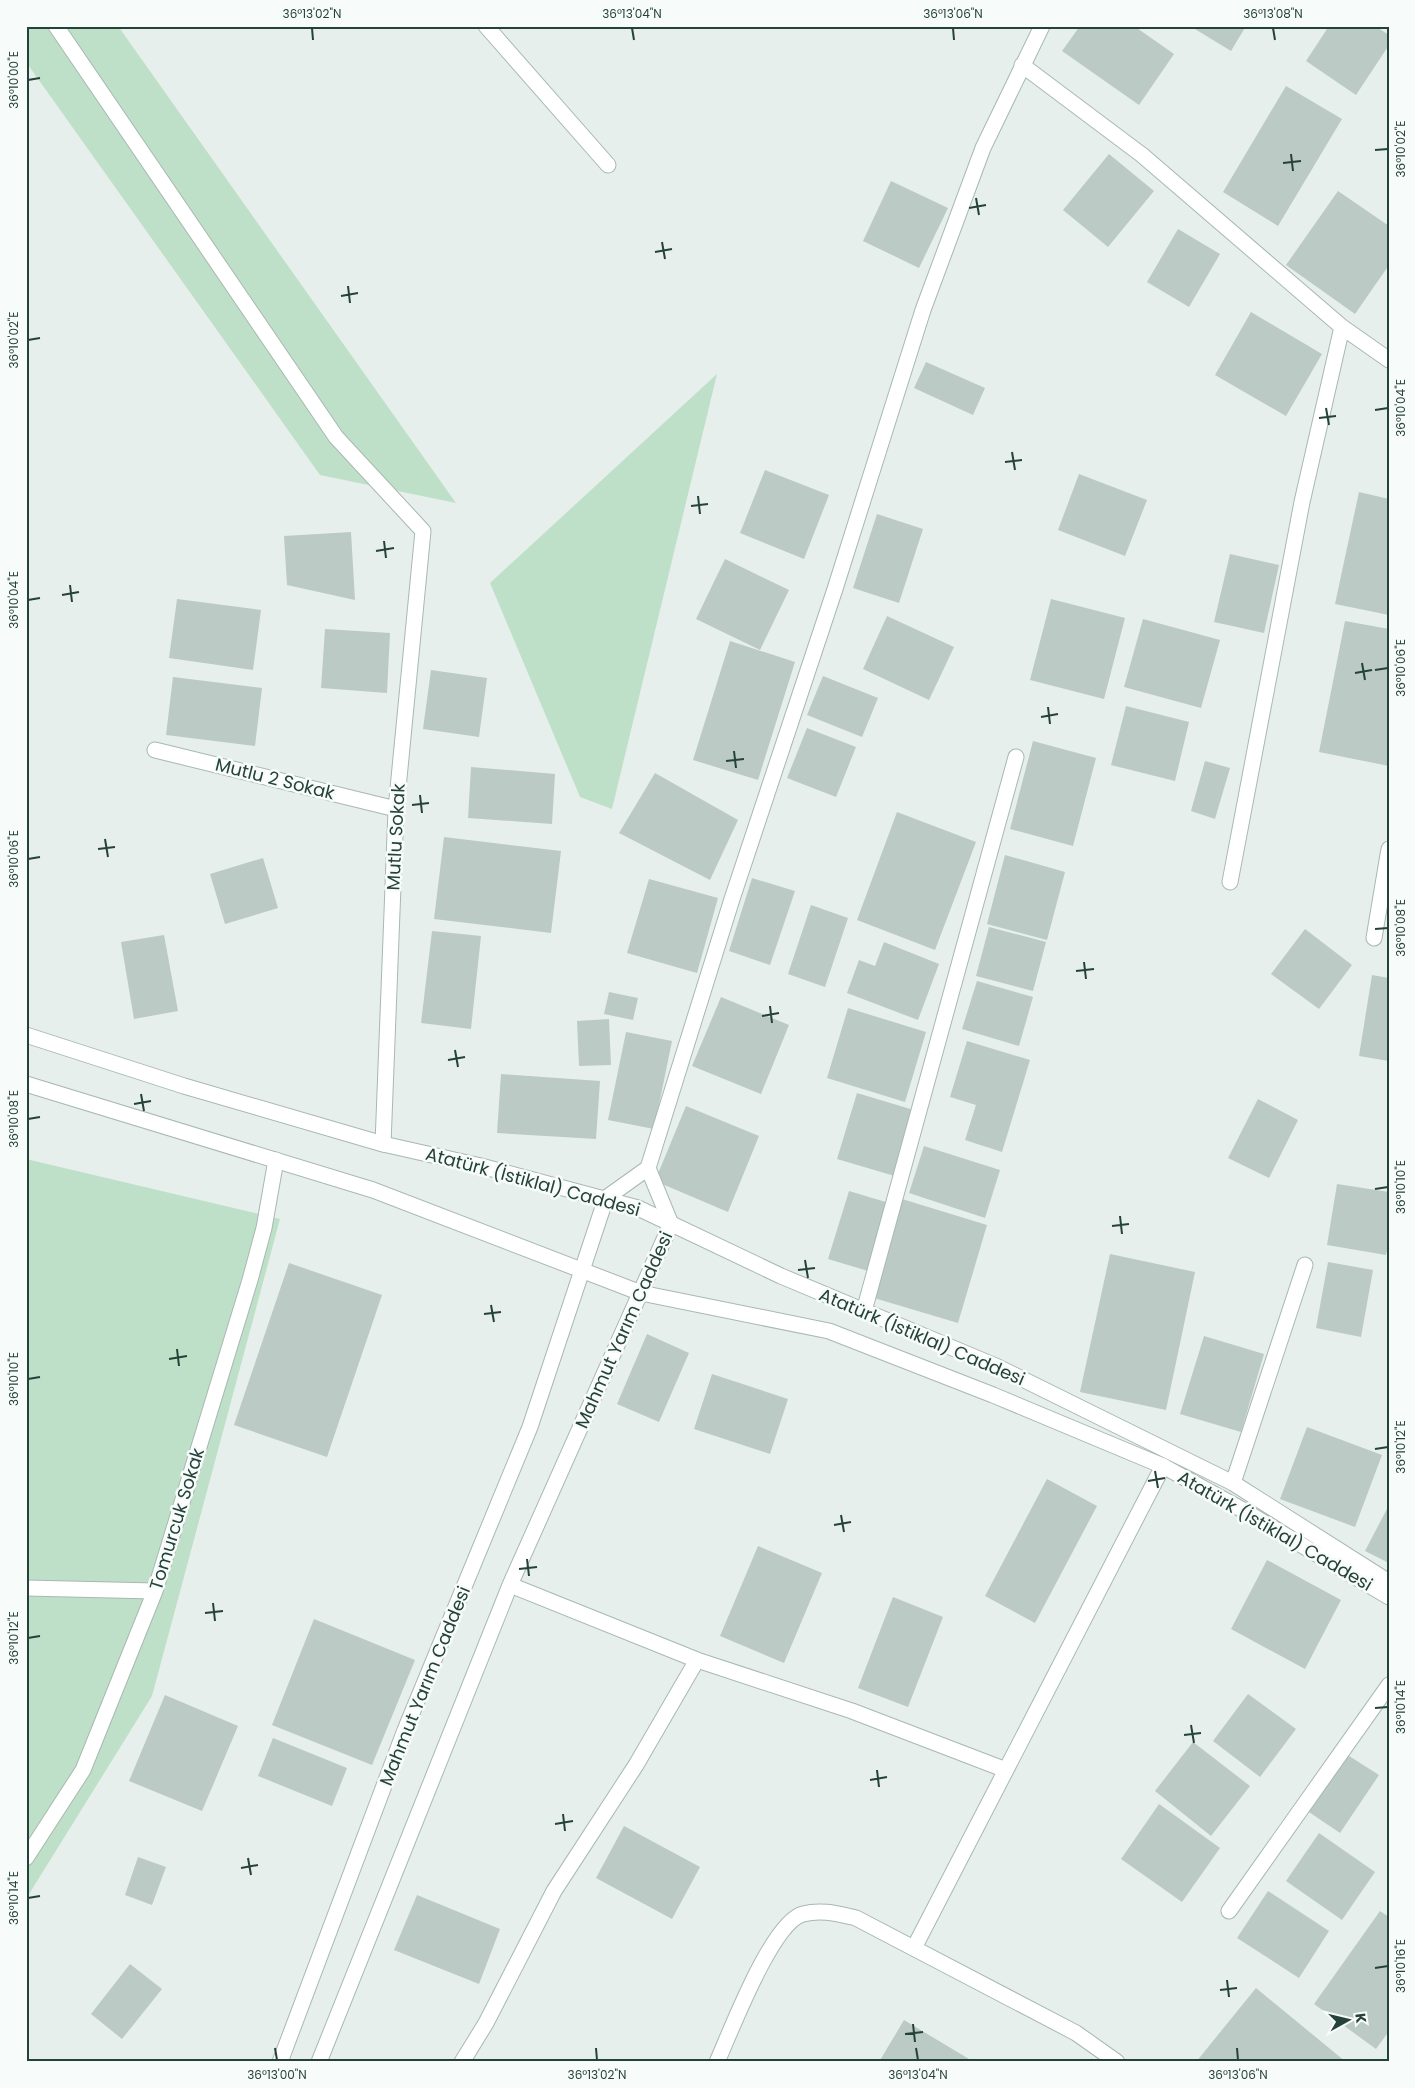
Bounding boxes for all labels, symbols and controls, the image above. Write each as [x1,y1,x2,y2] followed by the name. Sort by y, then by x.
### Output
[283,5,341,22] text: 36°13'02"N
[602,5,662,22] text: 36°13'04"N
[923,5,983,22] text: 36°13'06"N
[1243,5,1303,22] text: 36°13'08"N
[5,51,22,109] text: 36°10'00"E
[1392,121,1409,178] text: 36°10'02"E
[5,312,22,369] text: 36°10'02"E
[1392,379,1409,437] text: 36°10'04"E
[5,571,22,629] text: 36°10'04"E
[1392,639,1409,697] text: 36°10'06"E
[213,752,338,806] street label: Mutlu 2 Sokak
[380,782,411,891] street label: Mutlu Sokak
[5,830,22,888] text: 36°10'06"E
[1392,899,1409,957] text: 36°10'08"E
[5,1090,22,1148] text: 36°10'08"E
[423,1141,643,1222] street label: Atatürk (İstiklal) Caddesi
[1392,1160,1409,1214] text: 36°10'10"E
[569,1227,678,1432] street label: Mahmut Yarım Caddesi
[815,1282,1029,1391] street label: Atatürk (İstiklal) Caddesi
[5,1352,22,1406] text: 36°10'10"E
[1392,1420,1409,1474] text: 36°10'12"E
[143,1444,210,1593] street label: Tomurcuk Sokak
[1173,1464,1377,1597] street label: Atatürk (İstiklal) Caddesi
[373,1582,476,1789] street label: Mahmut Yarım Caddesi
[5,1611,22,1665] text: 36°10'12"E
[1392,1680,1409,1734] text: 36°10'14"E
[5,1871,22,1925] text: 36°10'14"E
[1392,1939,1409,1993] text: 36°10'16"E
[1322,1996,1372,2046] north arrow
[1350,2012,1371,2025] text: K
[247,2066,307,2083] text: 36°13'00"N
[568,2066,626,2083] text: 36°13'02"N
[888,2066,948,2083] text: 36°13'04"N
[1208,2066,1268,2083] text: 36°13'06"N

